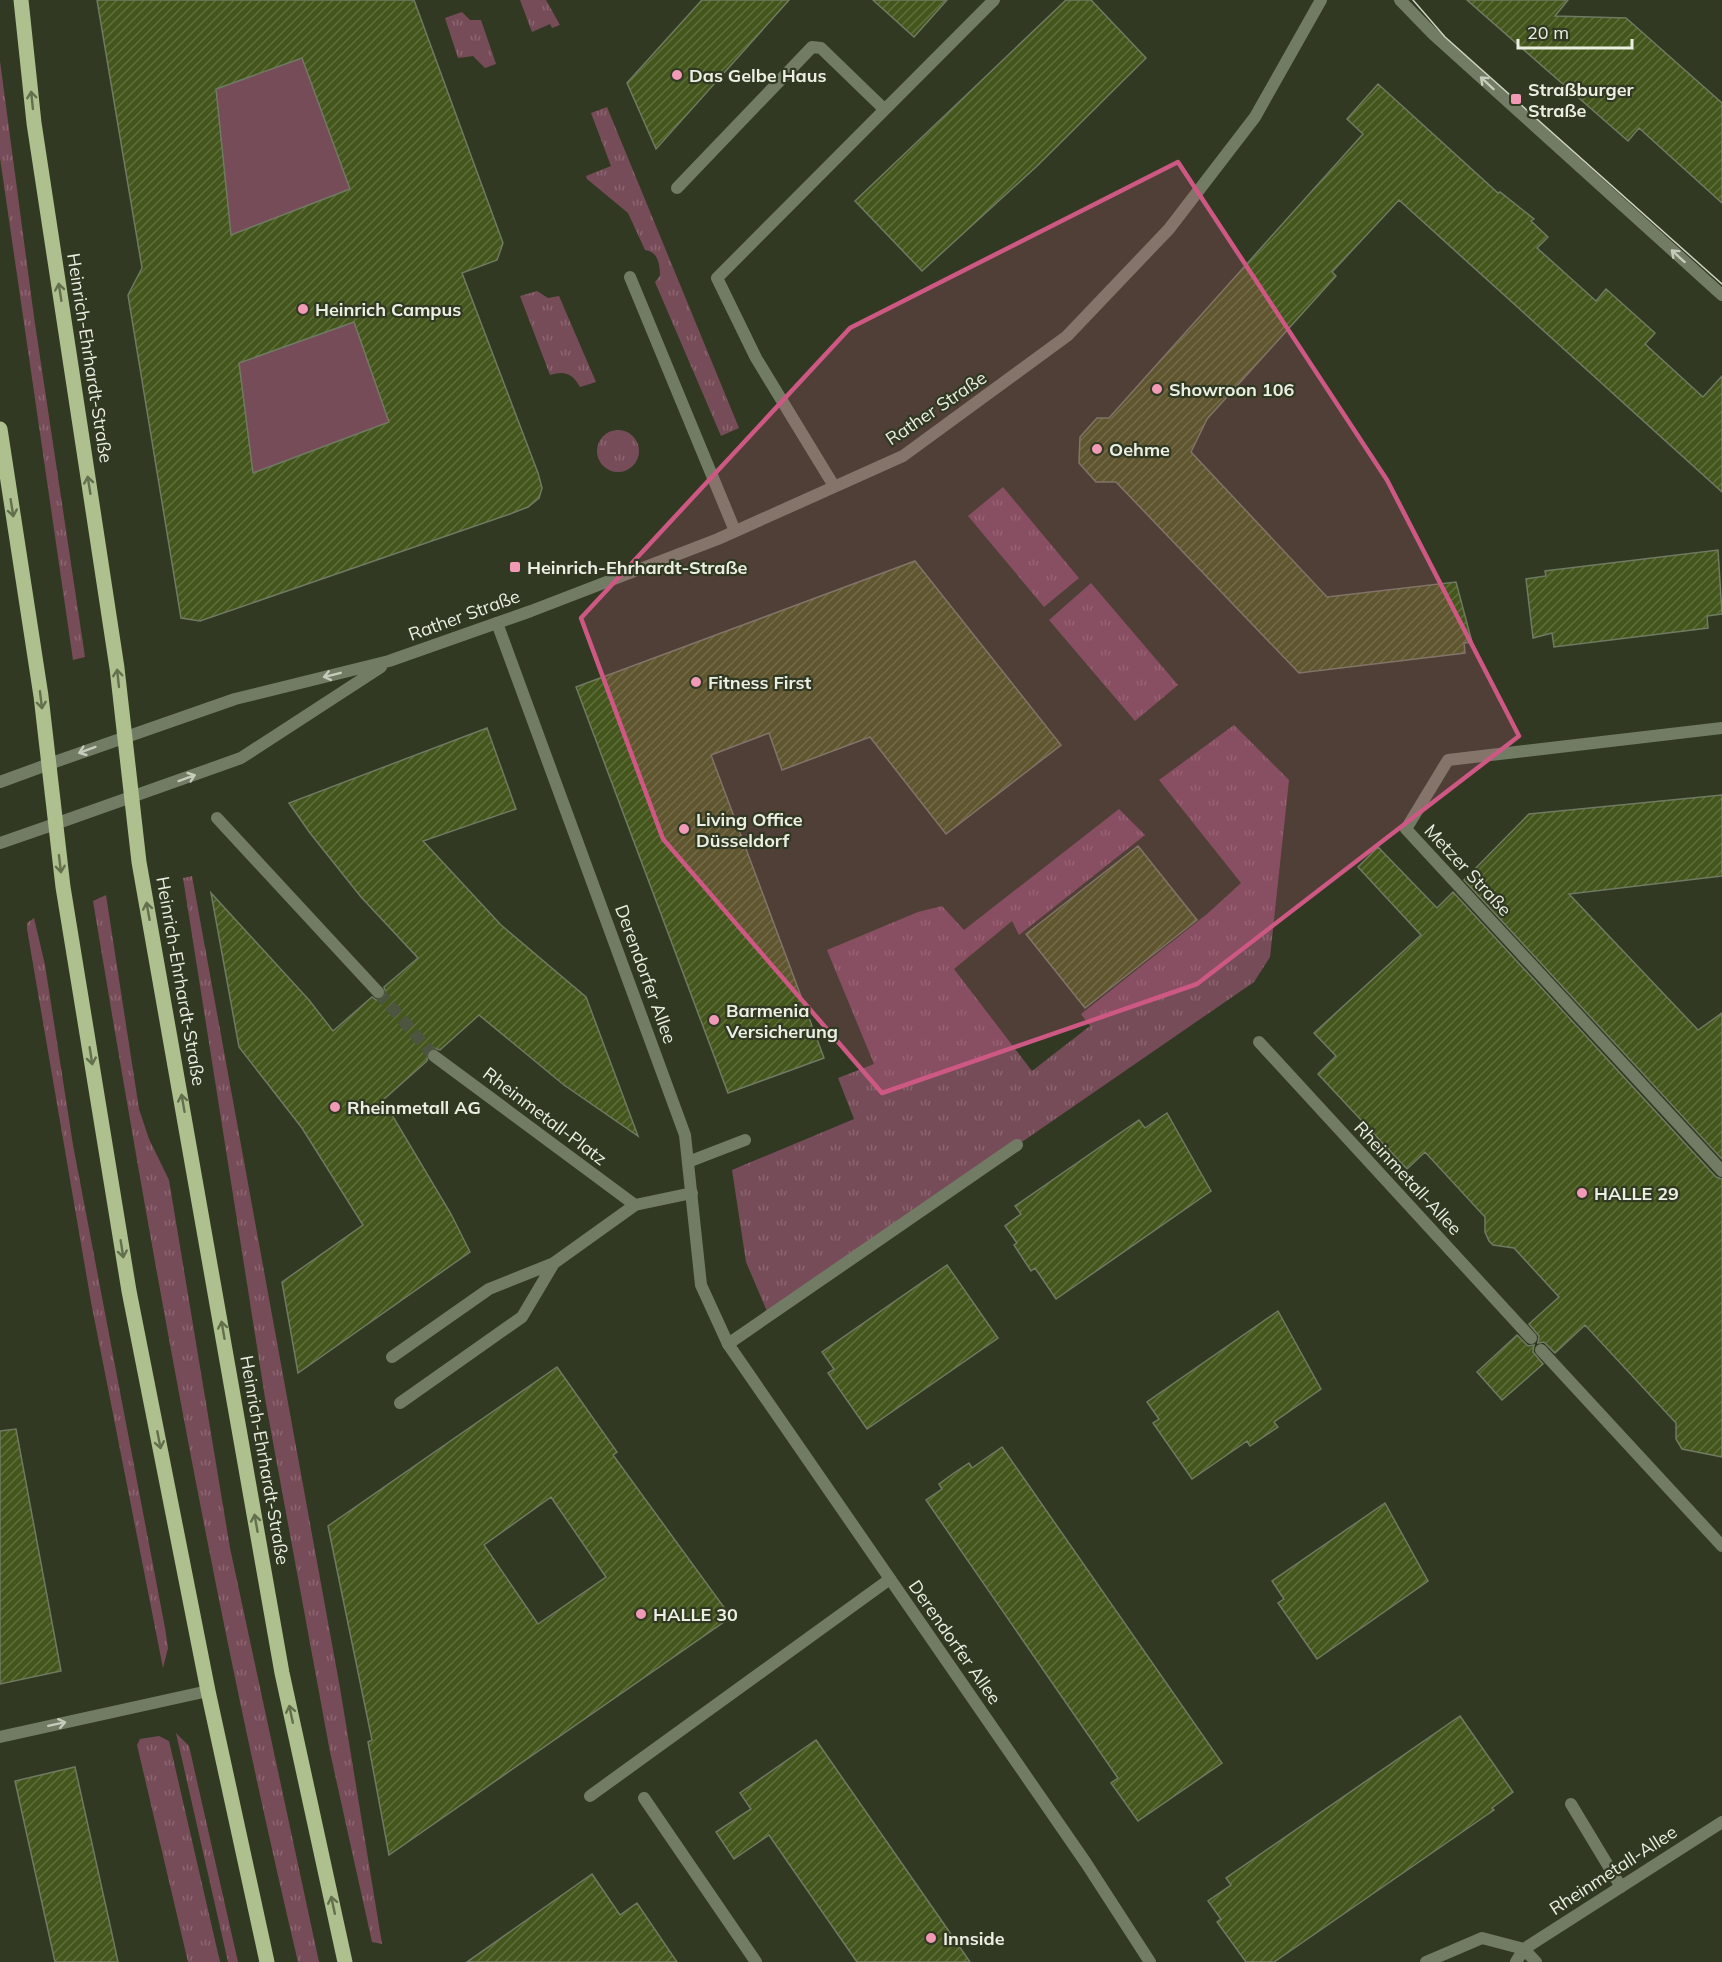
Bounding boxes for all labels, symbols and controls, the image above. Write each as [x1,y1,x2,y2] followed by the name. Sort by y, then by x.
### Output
[1518,12,1632,50] scale bar
[1527,21,1569,44] text: 20 m
[689,64,827,87] place label: Das Gelbe Haus
[670,68,684,82] marker: Das Gelbe Haus
[1480,76,1495,90] one-way arrow
[1528,78,1634,122] place label: Straßburger Straße
[26,90,37,110] one-way arrow
[1509,92,1523,106] marker: Straßburger Straße
[1671,249,1686,263] one-way arrow
[62,251,118,465] street label: Heinrich-Ehrhardt-Straße
[55,283,66,303] one-way arrow
[315,298,461,321] place label: Heinrich Campus
[296,302,310,316] marker: Heinrich Campus
[881,366,991,450] street label: Rather Straße
[1169,378,1294,401] place label: Showroon 106
[1150,382,1164,396] marker: Showroon 106
[1109,438,1170,461] place label: Oehme
[1090,442,1104,456] marker: Oehme
[84,476,95,496] one-way arrow
[7,497,18,517] one-way arrow
[527,556,748,579] place label: Heinrich-Ehrhardt-Straße
[508,560,522,574] marker: Heinrich-Ehrhardt-Straße
[405,584,523,646] street label: Rather Straße
[112,669,123,689] one-way arrow
[323,670,342,682] one-way arrow
[708,671,811,694] place label: Fitness First
[689,675,703,689] marker: Fitness First
[36,690,47,710] one-way arrow
[78,746,96,757] one-way arrow
[177,772,195,783] one-way arrow
[696,808,803,852] place label: Living Office Düsseldorf
[1419,819,1517,921] street label: Metzer Straße
[677,822,691,836] marker: Living Office Düsseldorf
[55,853,66,873] one-way arrow
[151,875,211,1087] street label: Heinrich-Ehrhardt-Straße
[610,901,682,1047] street label: Derendorfer Allee
[142,902,153,922] one-way arrow
[725,999,838,1043] place label: Barmenia Versicherung
[707,1013,721,1027] marker: Barmenia Versicherung
[85,1046,96,1066] one-way arrow
[479,1062,611,1170] street label: Rheinmetall-Platz
[177,1094,188,1113] one-way arrow
[347,1096,481,1119] place label: Rheinmetall AG
[328,1100,342,1114] marker: Rheinmetall AG
[1349,1116,1467,1240] street label: Rheinmetall-Allee
[1594,1182,1679,1205] place label: HALLE 29
[1575,1186,1589,1200] marker: HALLE 29
[117,1238,128,1258] one-way arrow
[217,1321,228,1341] one-way arrow
[235,1354,295,1566] street label: Heinrich-Ehrhardt-Straße
[154,1430,165,1450] one-way arrow
[250,1513,261,1533] one-way arrow
[904,1575,1006,1709] street label: Derendorfer Allee
[653,1603,738,1626] place label: HALLE 30
[634,1607,648,1621] marker: HALLE 30
[285,1705,296,1725] one-way arrow
[47,1718,66,1730] one-way arrow
[1545,1820,1681,1920] street label: Rheinmetall-Allee
[326,1896,338,1915] one-way arrow
[943,1927,1005,1950] place label: Innside
[924,1931,938,1945] marker: Innside

